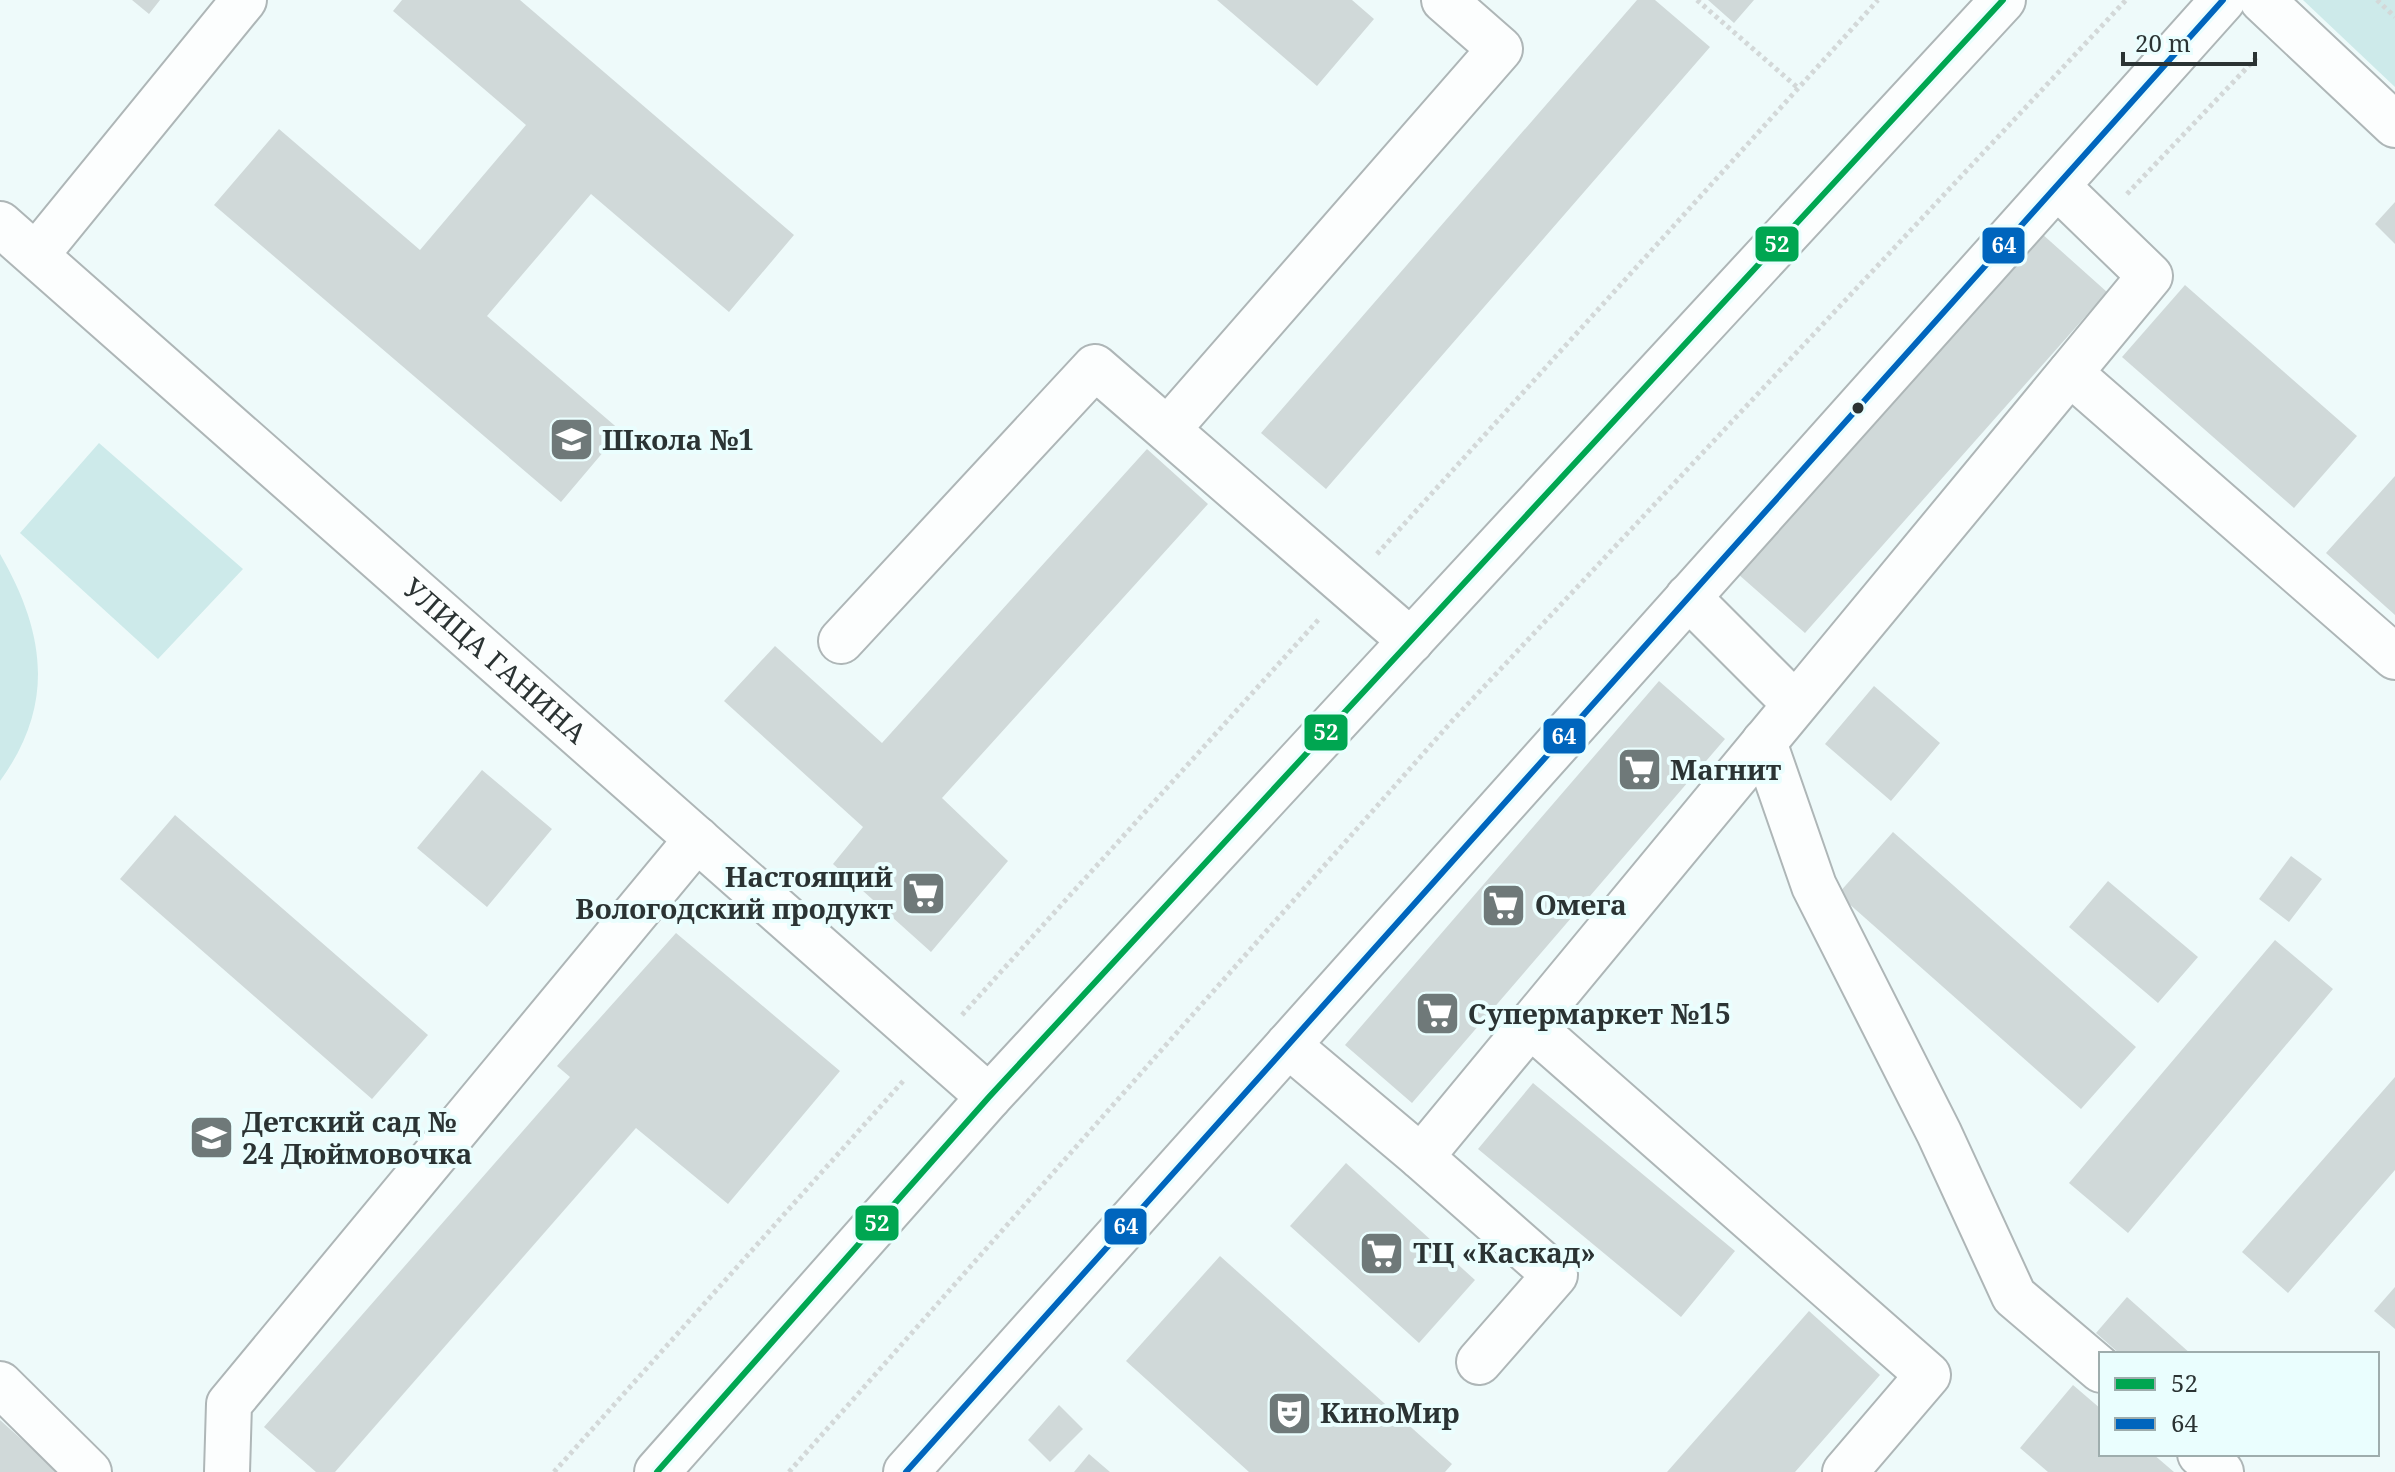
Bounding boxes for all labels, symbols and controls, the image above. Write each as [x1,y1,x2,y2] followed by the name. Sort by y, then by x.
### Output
[2123,16,2255,66] scale bar
[2135,26,2191,59] text: 20 m
[1754,225,1800,263] line badge: 52
[1981,226,2026,265] line badge: 64
[1765,228,1789,258] text: 52
[1992,229,2016,259] text: 64
[1850,400,1866,416] unlabelled marker
[547,416,595,464] school or university icon: Школа №1
[602,420,754,458] place label: Школа №1
[396,569,596,752] street label: УЛИЦА ГАНИНА
[1303,713,1349,752] line badge: 52
[1314,716,1338,746] text: 52
[1542,717,1587,755] line badge: 64
[1552,720,1576,750] text: 64
[1615,746,1663,794] supermarket icon: Магнит
[1670,750,1782,788] place label: Магнит
[575,857,893,927] place label: Настоящий Вологодский продукт
[900,869,948,917] supermarket icon: Настоящий Вологодский продукт
[1480,881,1528,929] supermarket icon: Омега
[1535,885,1627,923] place label: Омега
[1413,990,1461,1038] supermarket icon: Супермаркет №15
[1468,994,1731,1032] place label: Супермаркет №15
[242,1102,472,1172] place label: Детский сад № 24 Дюймовочка
[187,1114,235,1162] school or university icon: Детский сад № 24 Дюймовочка
[854,1204,900,1242] line badge: 52
[865,1207,889,1237] text: 52
[1103,1207,1148,1246] line badge: 64
[1114,1210,1138,1240] text: 64
[1358,1229,1406,1277] supermarket icon: ТЦ «Каскад»
[1413,1233,1596,1271] place label: ТЦ «Каскад»
[2099,1352,2379,1456] legend
[2171,1366,2198,1399] text: 52
[1265,1389,1313,1437] theatre icon: КиноМир
[1320,1393,1460,1431] place label: КиноМир
[2171,1406,2198,1439] text: 64

